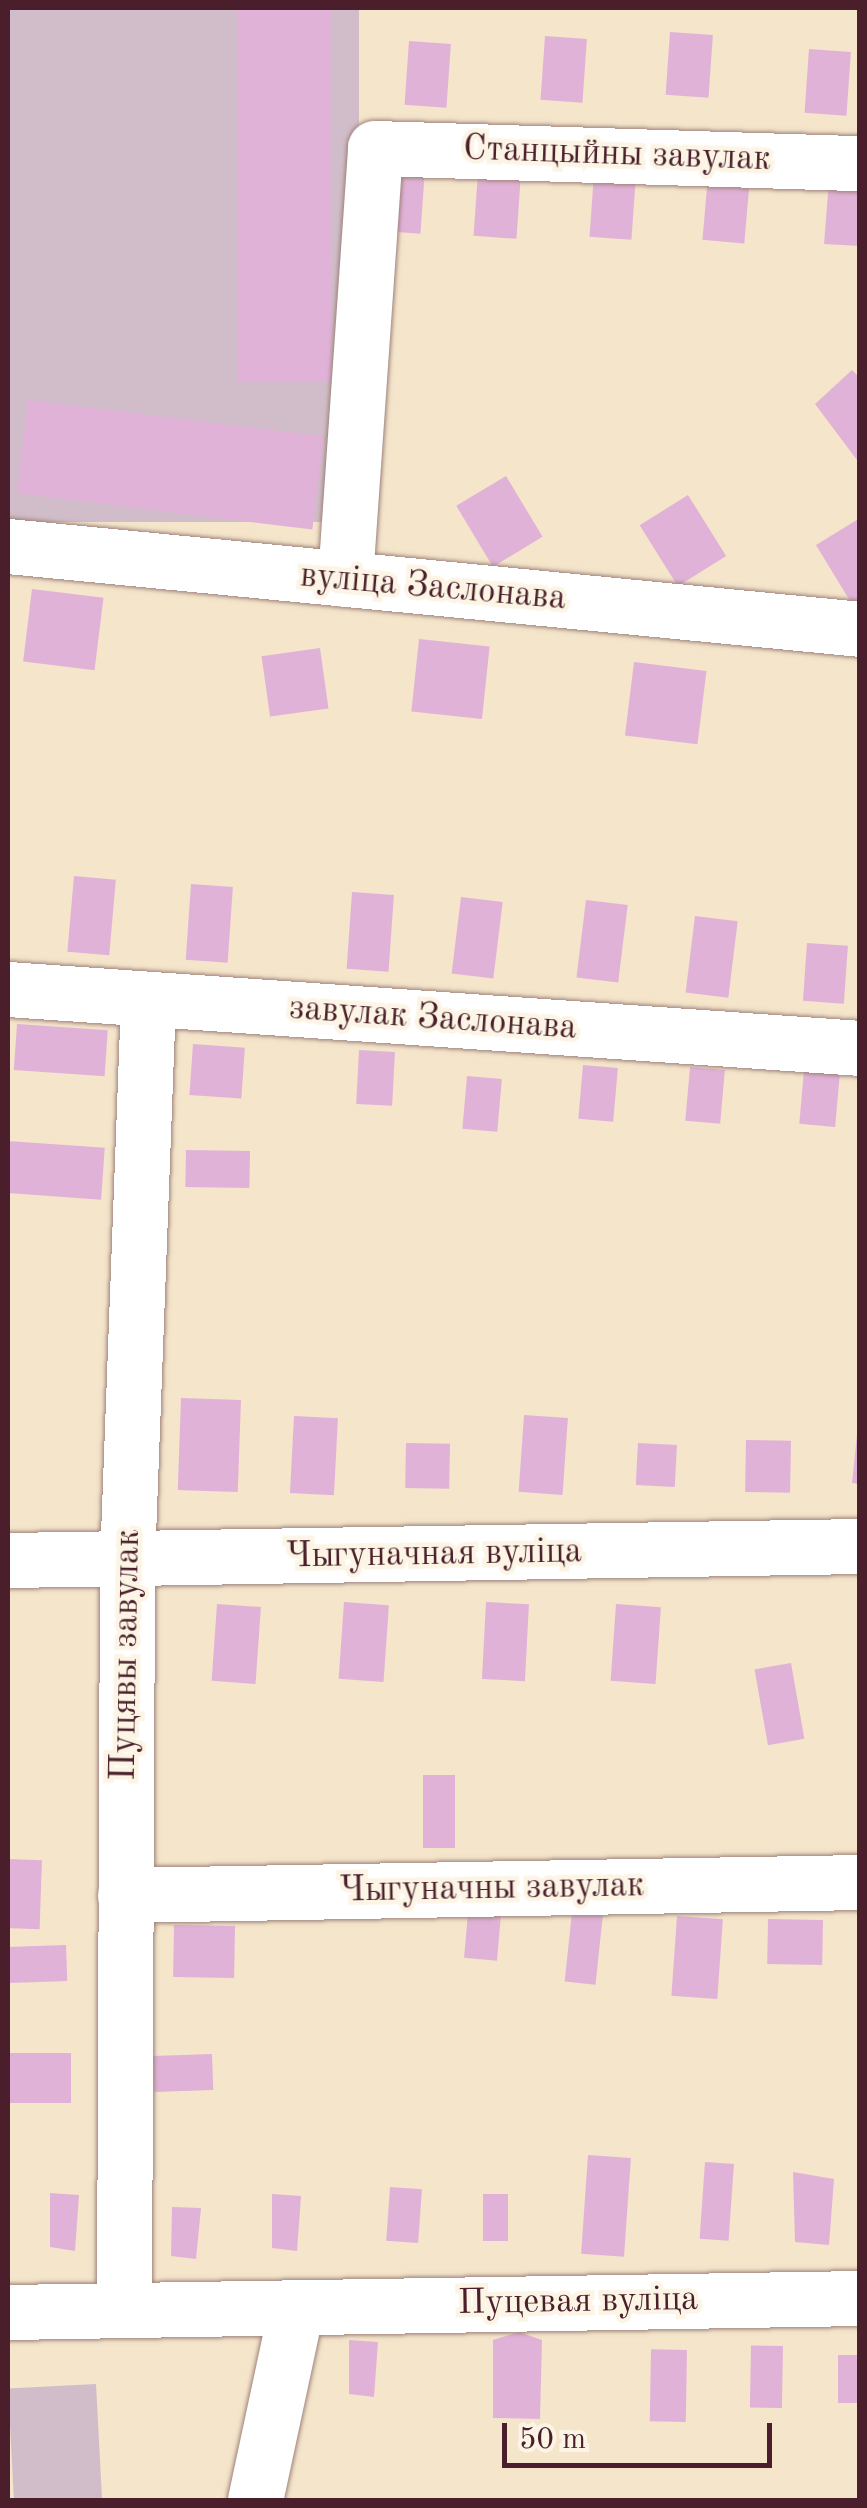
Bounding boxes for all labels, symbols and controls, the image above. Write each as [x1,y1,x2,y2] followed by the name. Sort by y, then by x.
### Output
[462,129,772,181] street label: Станцыйны завулак
[298,555,568,621] street label: вуліца Заслонава
[288,988,578,1050] street label: завулак Заслонава
[104,1529,150,1781] street label: Пуцявы завулак
[286,1531,582,1579] street label: Чыгуначная вуліца
[339,1865,645,1913] street label: Чыгуначны завулак
[457,2279,699,2325] street label: Пуцевая вуліца
[507,2403,777,2465] scale bar
[519,2425,586,2455] text: 50 m

